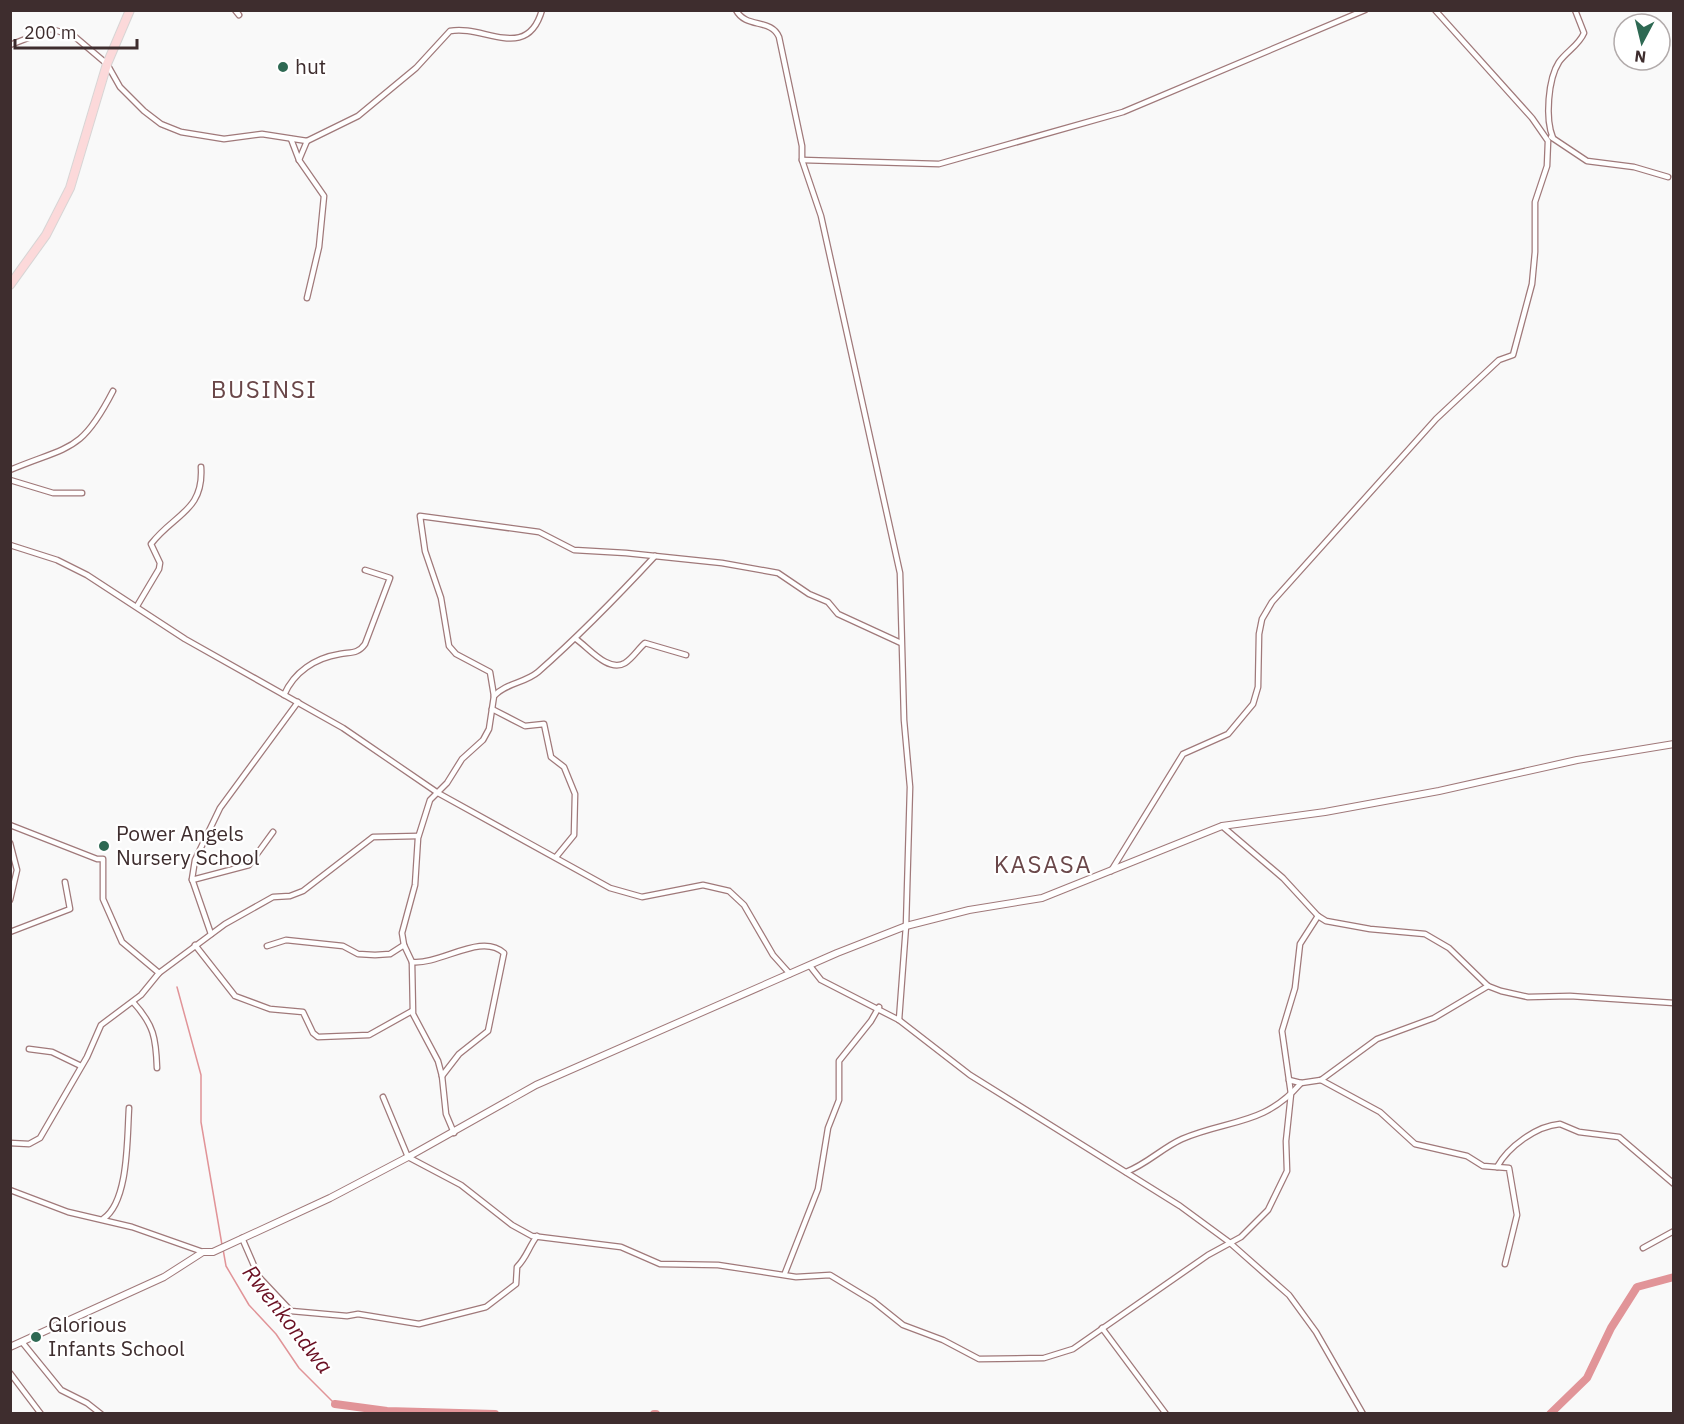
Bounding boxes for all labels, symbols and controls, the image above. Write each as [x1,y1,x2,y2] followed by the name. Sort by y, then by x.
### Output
[15,12,136,50] scale bar
[1612,12,1672,72] north arrow
[24,21,76,44] text: 200 m
[1633,46,1647,68] text: N
[295,52,326,80] place label: hut
[276,60,290,74] marker: hut
[211,373,317,405] district label: BUSINSI
[116,819,260,871] place label: Power Angels Nursery School
[97,839,111,853] marker: Power Angels Nursery School
[994,848,1092,880] district label: KASASA
[237,1258,340,1379] water label: Rwenkondwa
[48,1310,185,1362] place label: Glorious Infants School
[29,1330,43,1344] marker: Glorious Infants School

